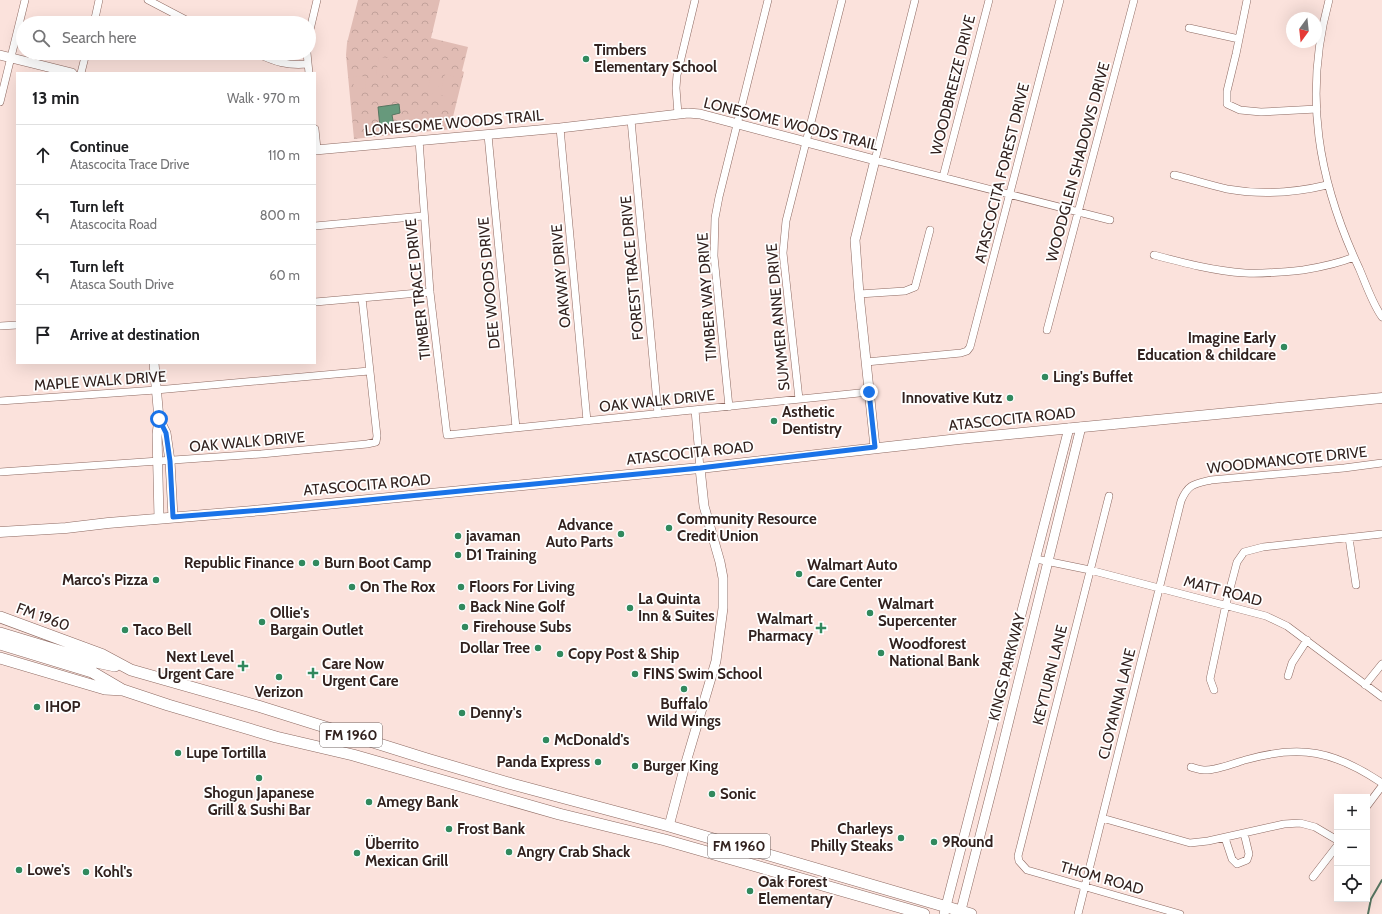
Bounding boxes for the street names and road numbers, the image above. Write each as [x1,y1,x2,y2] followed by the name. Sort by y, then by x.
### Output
[927,13,979,157] street label: WOODBREEZE DRIVE
[1043,60,1113,264] street label: WOODGLEN SHADOWS DRIVE
[971,81,1033,265] street label: ATASCOCITA FOREST DRIVE
[702,94,881,155] street label: LONESOME WOODS TRAIL
[364,106,545,140] street label: LONESOME WOODS TRAIL
[617,195,647,341] street label: FOREST TRACE DRIVE
[474,216,504,350] street label: DEE WOODS DRIVE
[402,218,434,360] street label: TIMBER TRACE DRIVE
[547,223,575,329] street label: OAKWAY DRIVE
[694,232,720,362] street label: TIMBER WAY DRIVE
[763,243,793,391] street label: SUMMER ANNE DRIVE
[33,367,167,395] street label: MAPLE WALK DRIVE
[598,386,716,416] street label: OAK WALK DRIVE
[948,403,1076,435] street label: ATASCOCITA ROAD
[188,428,306,456] street label: OAK WALK DRIVE
[626,437,754,469] street label: ATASCOCITA ROAD
[1206,443,1368,477] street label: WOODMANCOTE DRIVE
[303,470,431,500] street label: ATASCOCITA ROAD
[1182,572,1264,610] street label: MATT ROAD
[14,599,72,635] street label: FM 1960
[985,611,1029,723] street label: KINGS PARKWAY
[1029,623,1071,727] street label: KEYTURN LANE
[1095,647,1139,761] street label: CLOYANNA LANE
[320,723,382,747] road number: FM 1960
[708,834,770,858] road number: FM 1960
[1058,857,1146,899] street label: THOM ROAD

